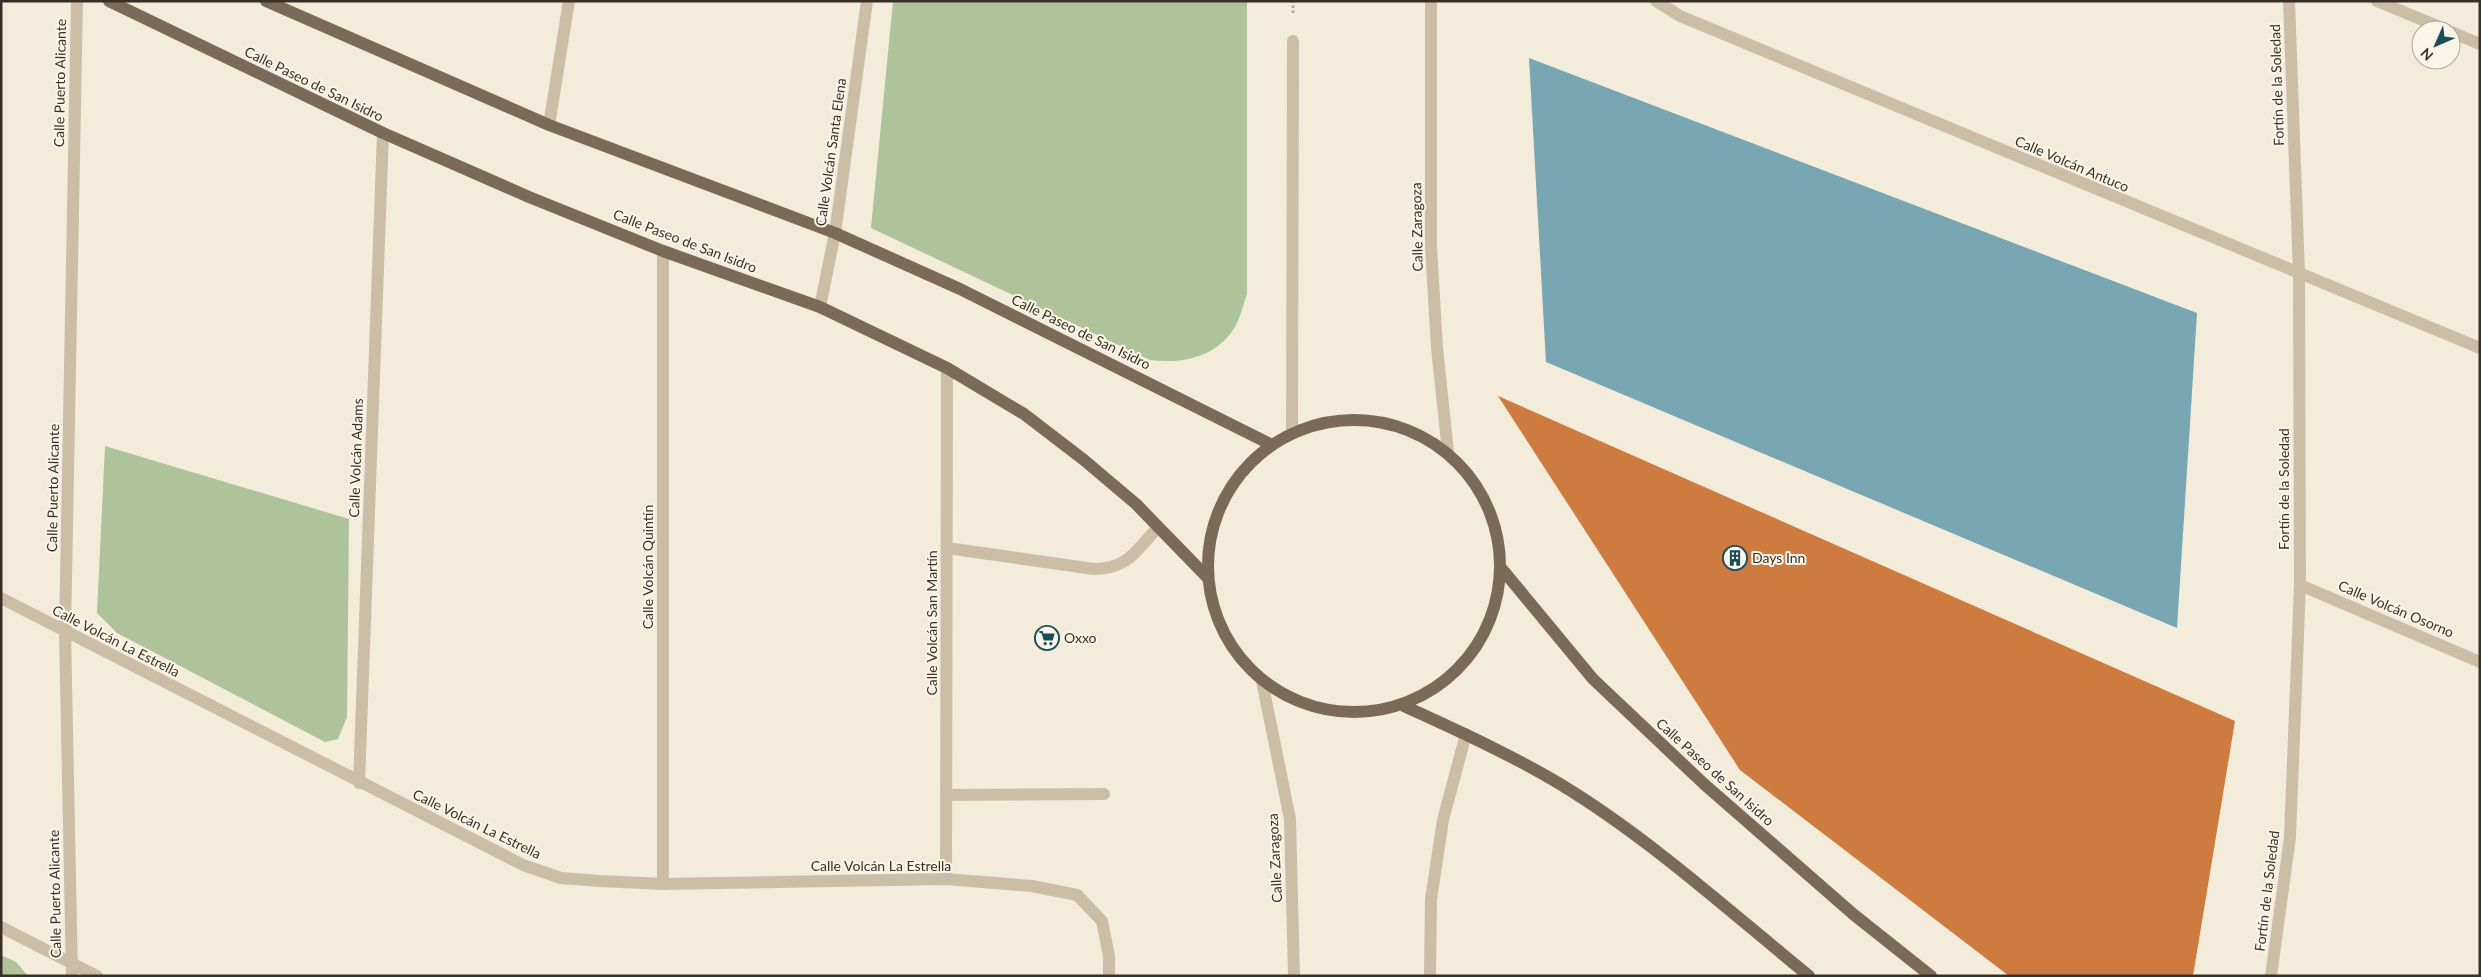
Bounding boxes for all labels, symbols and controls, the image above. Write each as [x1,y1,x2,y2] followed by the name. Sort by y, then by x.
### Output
[50,19,69,147] street label: Calle Puerto Alicante
[2411,20,2461,70] north arrow
[2266,24,2287,146] street label: Fortín de la Soledad
[242,43,386,125] street label: Calle Paseo de San Isidro
[2417,45,2436,64] text: N
[812,77,849,227] street label: Calle Volcán Santa Elena
[2013,132,2132,195] street label: Calle Volcán Antuco
[1407,182,1426,272] street label: Calle Zaragoza
[611,205,759,276] street label: Calle Paseo de San Isidro
[1009,291,1153,373] street label: Calle Paseo de San Isidro
[345,398,366,518] street label: Calle Volcán Adams
[43,424,62,552] street label: Calle Puerto Alicante
[2275,428,2292,550] street label: Fortín de la Soledad
[639,505,656,629] street label: Calle Volcán Quintín
[1722,545,1748,571] building icon: Days Inn
[1752,549,1805,566] place label: Days Inn
[923,550,940,696] street label: Calle Volcán San Martín
[2336,576,2457,641] street label: Calle Volcán Osorno
[50,601,183,680] street label: Calle Volcán La Estrella
[1034,625,1060,651] supermarket icon: Oxxo
[1064,629,1097,646] place label: Oxxo
[1653,714,1778,829] street label: Calle Paseo de San Isidro
[410,785,544,862] street label: Calle Volcán La Estrella
[1264,813,1285,903] street label: Calle Zaragoza
[2251,829,2282,952] street label: Fortín de la Soledad
[45,830,64,958] street label: Calle Puerto Alicante
[811,857,951,874] street label: Calle Volcán La Estrella

